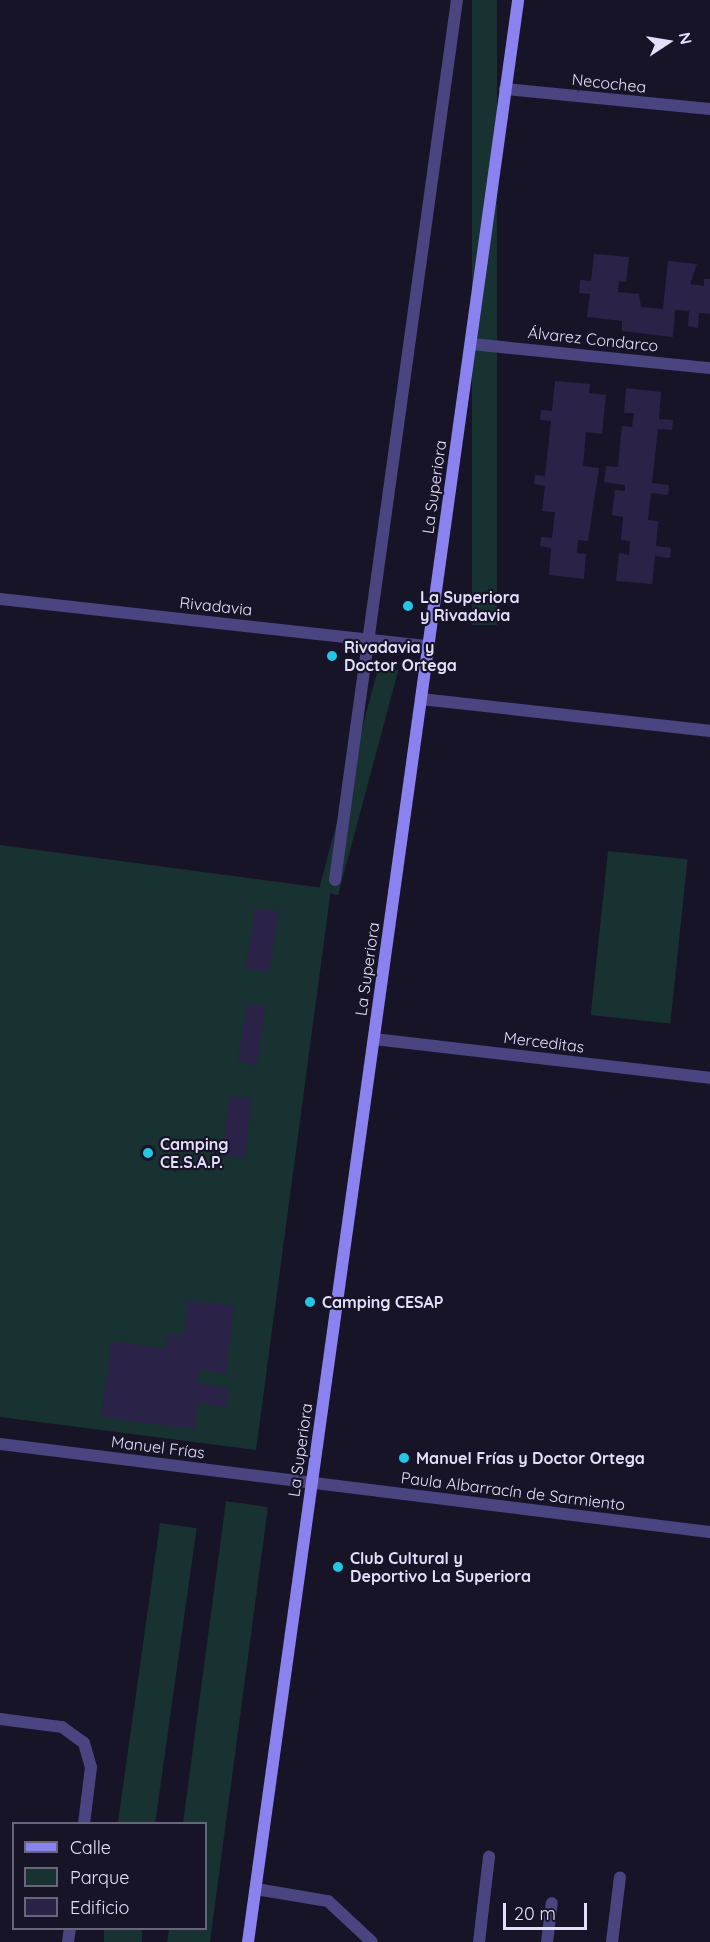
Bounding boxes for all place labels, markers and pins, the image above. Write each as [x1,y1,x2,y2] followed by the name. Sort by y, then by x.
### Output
[420,587,519,625] place label: La Superiora y Rivadavia
[401,599,415,613] marker: La Superiora y Rivadavia
[344,637,457,675] place label: Rivadavia y Doctor Ortega
[325,649,339,663] marker: Rivadavia y Doctor Ortega
[160,1134,228,1172] place label: Camping CE.S.A.P.
[141,1146,155,1160] marker: Camping CE.S.A.P.
[322,1292,443,1312] place label: Camping CESAP
[303,1295,317,1309] marker: Camping CESAP
[416,1448,645,1468] place label: Manuel Frías y Doctor Ortega
[397,1451,411,1465] marker: Manuel Frías y Doctor Ortega
[350,1548,531,1586] place label: Club Cultural y Deportivo La Superiora
[331,1560,345,1574] marker: Club Cultural y Deportivo La Superiora

